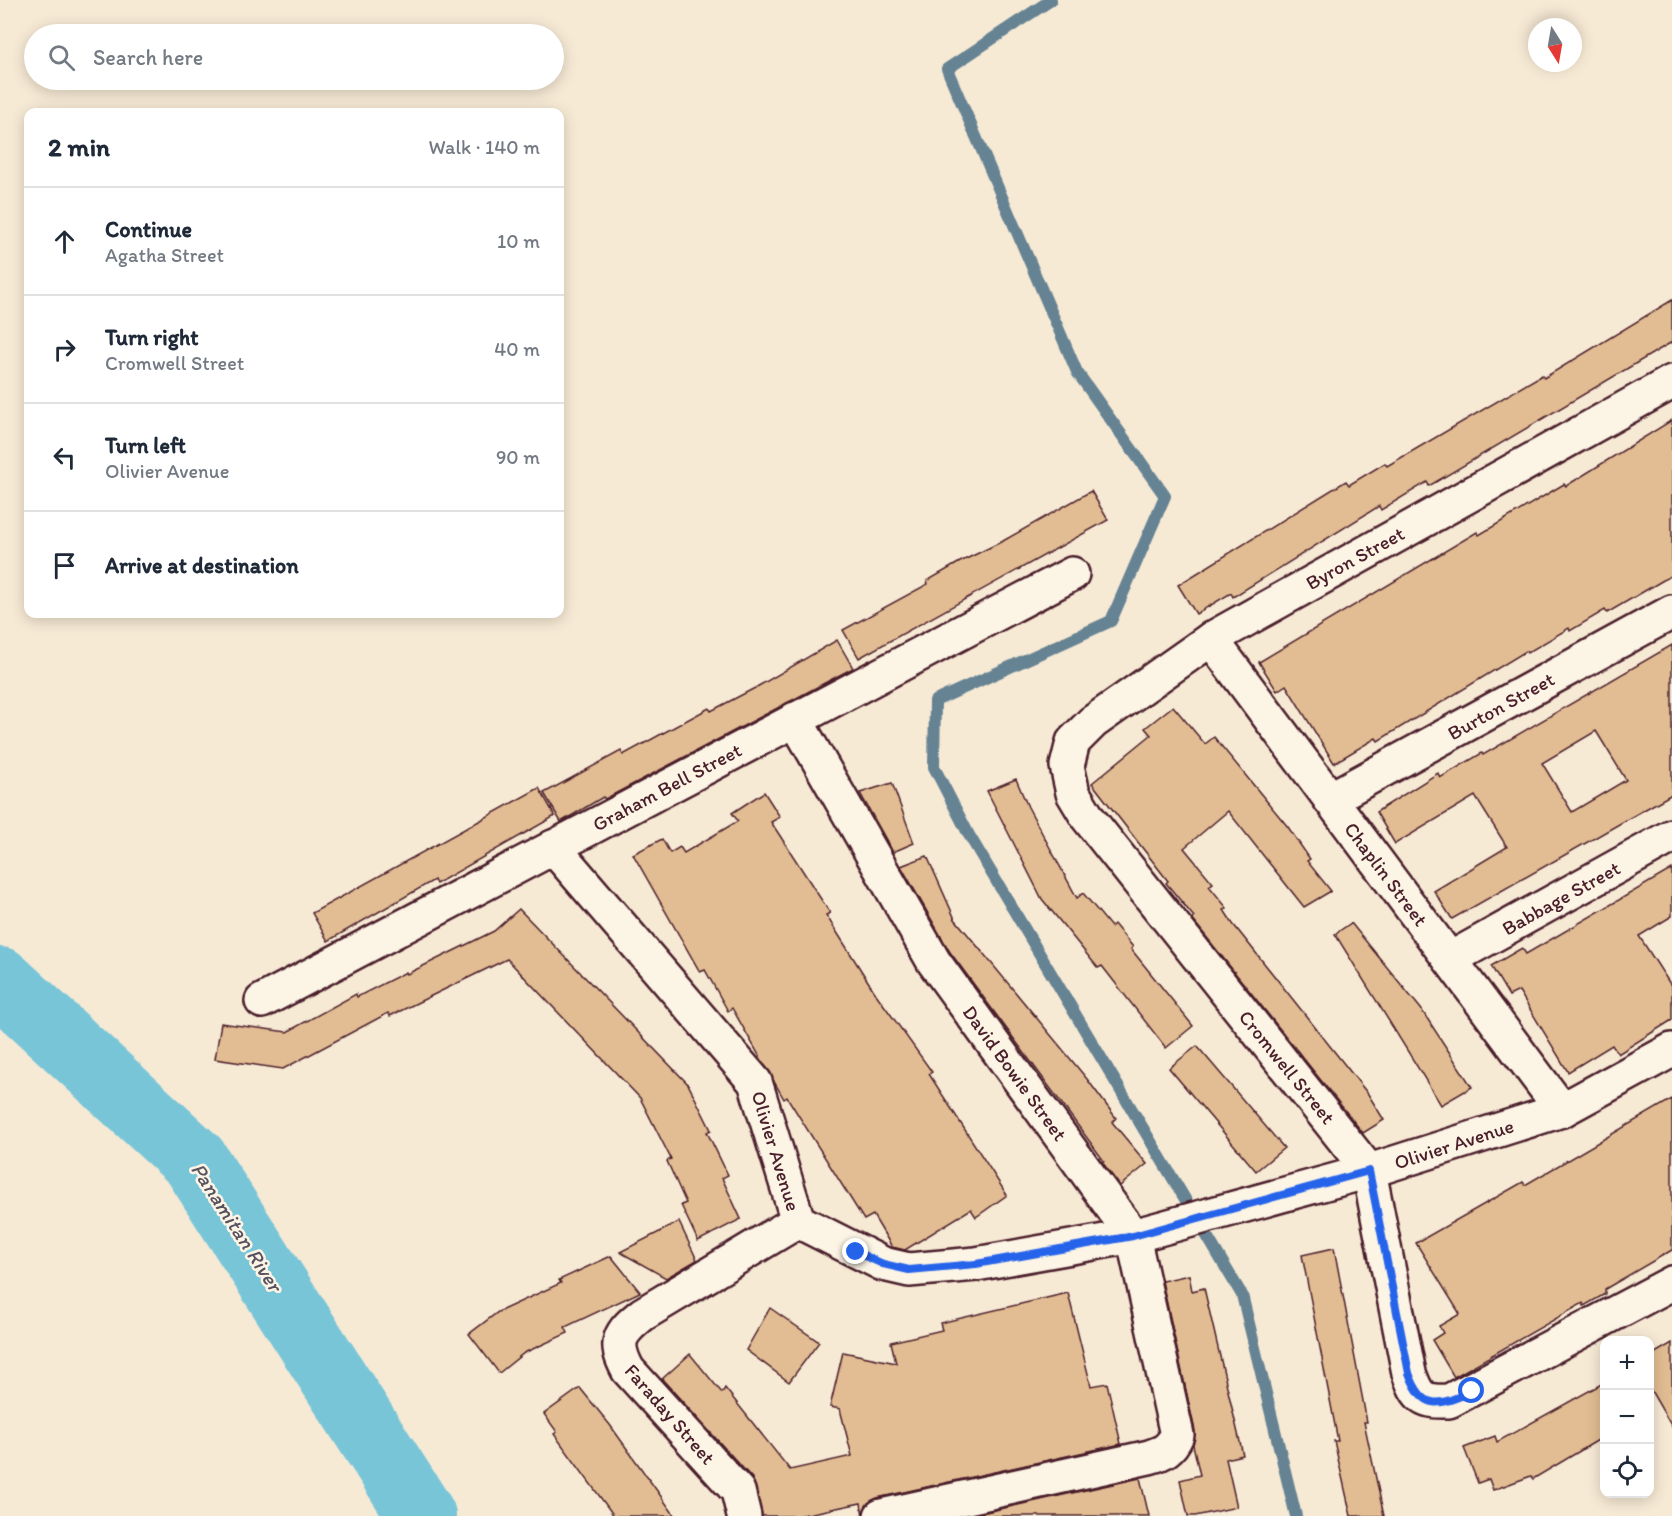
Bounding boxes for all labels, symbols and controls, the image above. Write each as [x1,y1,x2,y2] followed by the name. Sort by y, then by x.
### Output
[1528,18,1582,72] north arrow
[24,24,564,90] search box
[45,41,78,74] icon: search
[93,44,203,71] text: Search here
[48,131,110,163] text: 2 min
[429,135,540,159] text: Walk · 140 m
[105,216,192,243] text: Continue
[48,225,81,258] icon: ahead
[497,229,540,253] text: 10 m
[105,243,224,267] text: Agatha Street
[105,324,199,351] text: Turn right
[48,333,81,366] icon: right
[494,337,540,361] text: 40 m
[105,351,244,375] text: Cromwell Street
[105,432,186,459] text: Turn left
[48,441,81,474] icon: left
[496,445,540,469] text: 90 m
[105,459,229,483] text: Olivier Avenue
[1302,521,1408,595] street label: Byron Street
[48,549,81,582] icon: arrive
[105,552,299,579] text: Arrive at destination
[1443,667,1559,745] street label: Burton Street
[588,737,746,836] street label: Graham Bell Street
[1339,817,1433,931] street label: Chaplin Street
[1498,856,1624,940] street label: Babbage Street
[958,1001,1072,1145] street label: David Bowie Street
[1234,1005,1340,1129] street label: Cromwell Street
[746,1088,806,1214] street label: Olivier Avenue
[1391,1113,1517,1175] street label: Olivier Avenue
[186,1158,289,1298] water label: Panamitan River
[842,1238,868,1264] route end
[1600,1336,1654,1498] map controls
[1600,1336,1654,1390] button: +
[620,1359,720,1469] street label: Faraday Street
[1458,1377,1484,1403] route start
[1600,1390,1654,1444] button: −
[1600,1444,1654,1498] button: locate

